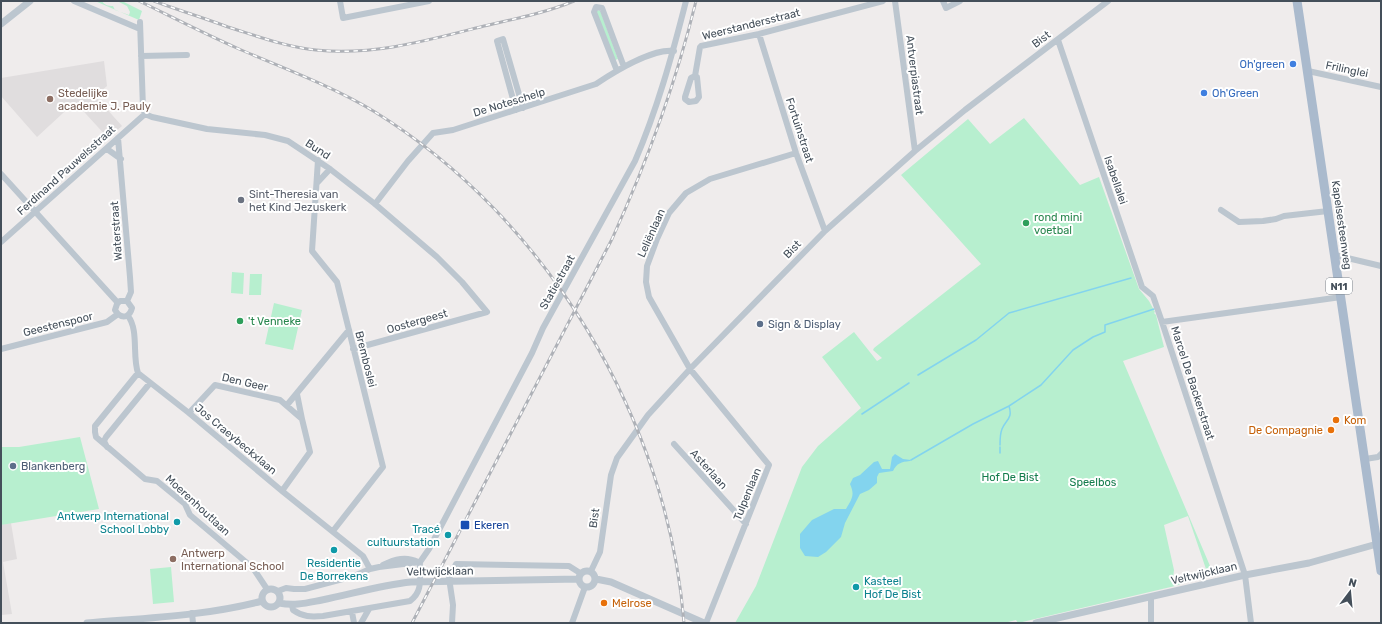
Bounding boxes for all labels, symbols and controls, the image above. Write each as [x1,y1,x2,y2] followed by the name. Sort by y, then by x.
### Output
[701,6,802,43] street label: Weerstandersstraat
[1029,28,1054,51] street label: Bist
[903,34,926,116] street label: Antverpiastraat
[1239,58,1285,71] place label: Oh'green
[1288,59,1298,69] marker: Oh'green
[1324,59,1369,80] street label: Frilinglei
[472,85,547,120] street label: De Noteschelp
[58,87,151,113] place label: Stedelijke academie J. Pauly
[1212,87,1259,100] place label: Oh'Green
[1199,88,1209,98] marker: Oh'Green
[45,94,55,104] marker: Stedelijke academie J. Pauly
[783,96,816,165] street label: Fortuinstraat
[15,122,119,218] street label: Ferdinand Pauwelsstraat
[303,137,333,162] street label: Bund
[1101,154,1130,206] street label: Isabellalei
[1329,180,1354,271] street label: Kapelsesteenweg
[249,188,347,214] place label: Sint-Theresia van het Kind Jezuskerk
[236,195,246,205] marker: Sint-Theresia van het Kind Jezuskerk
[108,200,125,261] street label: Waterstraat
[635,207,668,260] street label: Leliënlaan
[1034,211,1082,237] place label: rond mini voetbal
[1021,218,1031,228] marker: rond mini voetbal
[781,237,804,261] street label: Bist
[537,252,578,312] street label: Statiestraat
[1326,278,1352,294] road number: N11
[385,306,450,336] street label: Oostergeest
[22,309,95,339] street label: Geestenspoor
[248,315,301,328] place label: 't Venneke
[235,316,245,326] marker: 't Venneke
[768,318,841,331] place label: Sign & Display
[755,319,765,329] marker: Sign & Display
[1168,325,1217,442] street label: Marcel De Backerstraat
[352,330,379,389] street label: Bremboslei
[220,371,270,394] street label: Den Geer
[192,401,279,477] street label: Jos Craeybeckxlaan
[1344,414,1367,427] place label: Kom
[1331,415,1341,425] marker: Kom
[1248,424,1323,437] place label: De Compagnie
[1326,425,1336,435] marker: De Compagnie
[687,447,730,492] street label: Asterlaan
[21,460,85,473] place label: Blankenberg
[8,461,18,471] marker: Blankenberg
[731,466,764,522] street label: Tulpenlaan
[981,471,1039,484] park label: Hof De Bist
[163,472,233,539] street label: Moerenhoutlaan
[1070,476,1117,489] park label: Speelbos
[587,507,602,529] street label: Bist
[57,510,169,536] place label: Antwerp International School Lobby
[172,517,182,527] marker: Antwerp International School Lobby
[459,519,471,531] marker: Ekeren
[474,519,509,532] place label: Ekeren
[367,523,440,549] place label: Tracé cultuurstation
[443,530,453,540] marker: Tracé cultuurstation
[329,545,339,555] marker: Residentie De Borrekens
[181,547,284,573] place label: Antwerp International School
[168,554,178,564] marker: Antwerp International School
[300,557,369,583] place label: Residentie De Borrekens
[1170,560,1238,587] street label: Veltwijcklaan
[406,564,474,579] street label: Veltwijcklaan
[1330,572,1370,612] north arrow
[864,575,922,601] place label: Kasteel Hof De Bist
[1347,576,1358,590] text: N
[851,582,861,592] marker: Kasteel Hof De Bist
[612,597,652,610] place label: Melrose
[599,598,609,608] marker: Melrose

